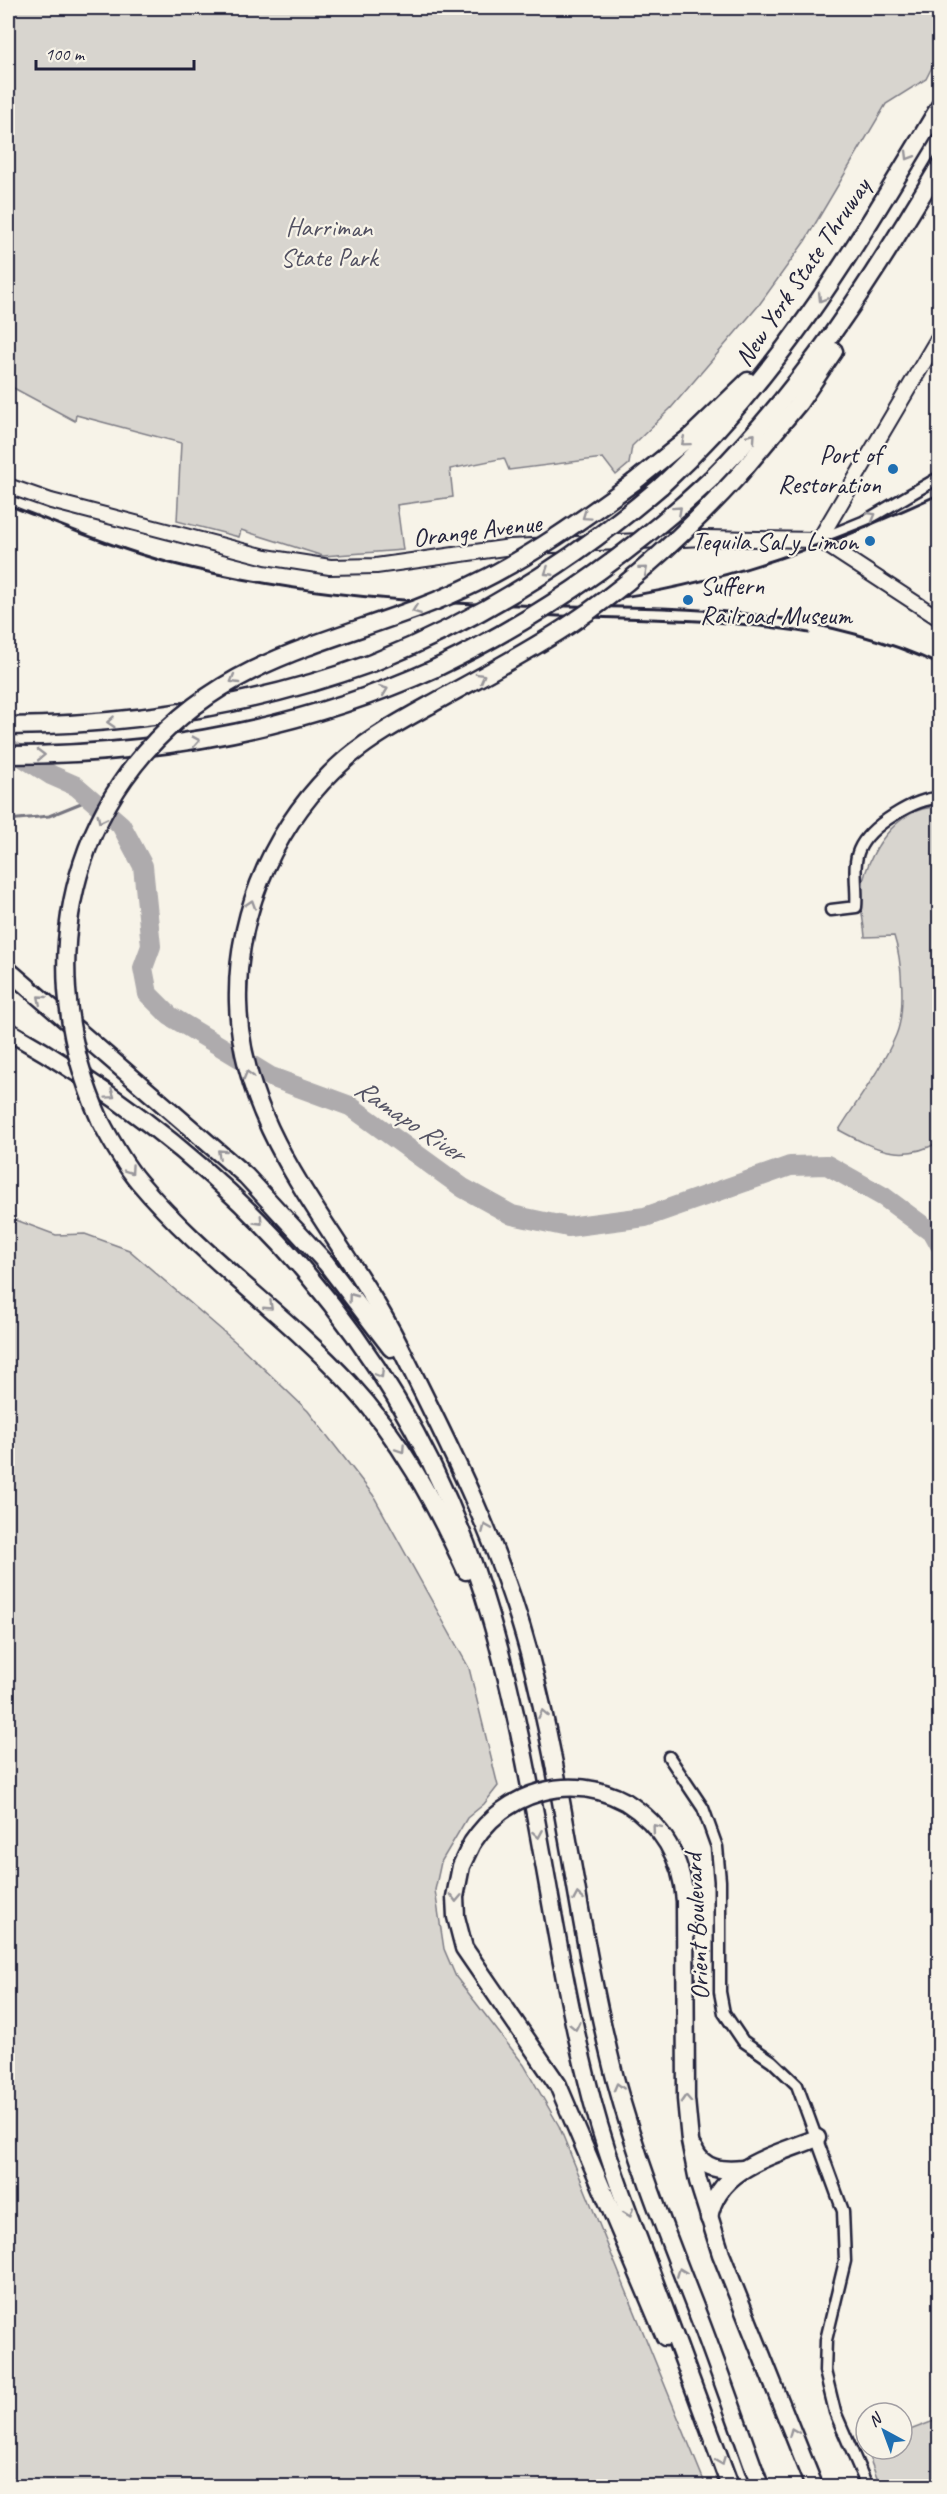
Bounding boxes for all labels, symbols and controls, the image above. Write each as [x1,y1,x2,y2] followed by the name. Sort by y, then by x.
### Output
[36,33,194,71] scale bar
[45,43,86,65] text: 100 m
[905,150,917,160] one-way arrow
[727,170,879,373] street label: New York State Thruway
[281,211,380,274] park label: Harriman State Park
[817,292,829,302] one-way arrow
[745,433,756,444] one-way arrow
[681,434,692,445] one-way arrow
[778,438,887,501] place label: Port of Restoration
[886,462,900,476] marker: Port of Restoration
[411,506,545,555] street label: Orange Avenue
[671,506,681,517] one-way arrow
[582,509,593,520] one-way arrow
[866,512,876,524] one-way arrow
[692,525,859,558] place label: Tequila Sal y Limon
[863,534,877,548] marker: Tequila Sal y Limon
[543,565,554,576] one-way arrow
[637,566,648,577] one-way arrow
[700,569,854,632] place label: Suffern Railroad Museum
[681,593,695,607] marker: Suffern Railroad Museum
[411,603,422,615] one-way arrow
[475,672,485,684] one-way arrow
[230,673,240,684] one-way arrow
[378,684,388,697] one-way arrow
[107,715,116,728] one-way arrow
[190,735,200,748] one-way arrow
[37,749,46,761] one-way arrow
[97,812,108,823] one-way arrow
[244,899,257,910] one-way arrow
[37,995,48,1006] one-way arrow
[243,1070,256,1080] one-way arrow
[349,1071,476,1172] water label: Ramapo River
[104,1088,115,1099] one-way arrow
[217,1149,227,1160] one-way arrow
[123,1163,134,1174] one-way arrow
[252,1214,263,1225] one-way arrow
[349,1292,360,1303] one-way arrow
[262,1299,273,1310] one-way arrow
[372,1368,384,1378] one-way arrow
[394,1443,405,1454] one-way arrow
[481,1523,493,1534] one-way arrow
[537,1709,550,1719] one-way arrow
[652,1824,663,1835] one-way arrow
[531,1829,544,1839] one-way arrow
[676,1849,717,2001] street label: Orient Boulevard
[572,1892,585,1902] one-way arrow
[449,1894,462,1903] one-way arrow
[568,2021,581,2031] one-way arrow
[612,2083,625,2093] one-way arrow
[680,2095,693,2104] one-way arrow
[621,2207,634,2218] one-way arrow
[676,2267,688,2278] one-way arrow
[854,2401,914,2461] north arrow
[865,2408,887,2431] text: N
[788,2427,800,2438] one-way arrow
[714,2455,726,2466] one-way arrow

